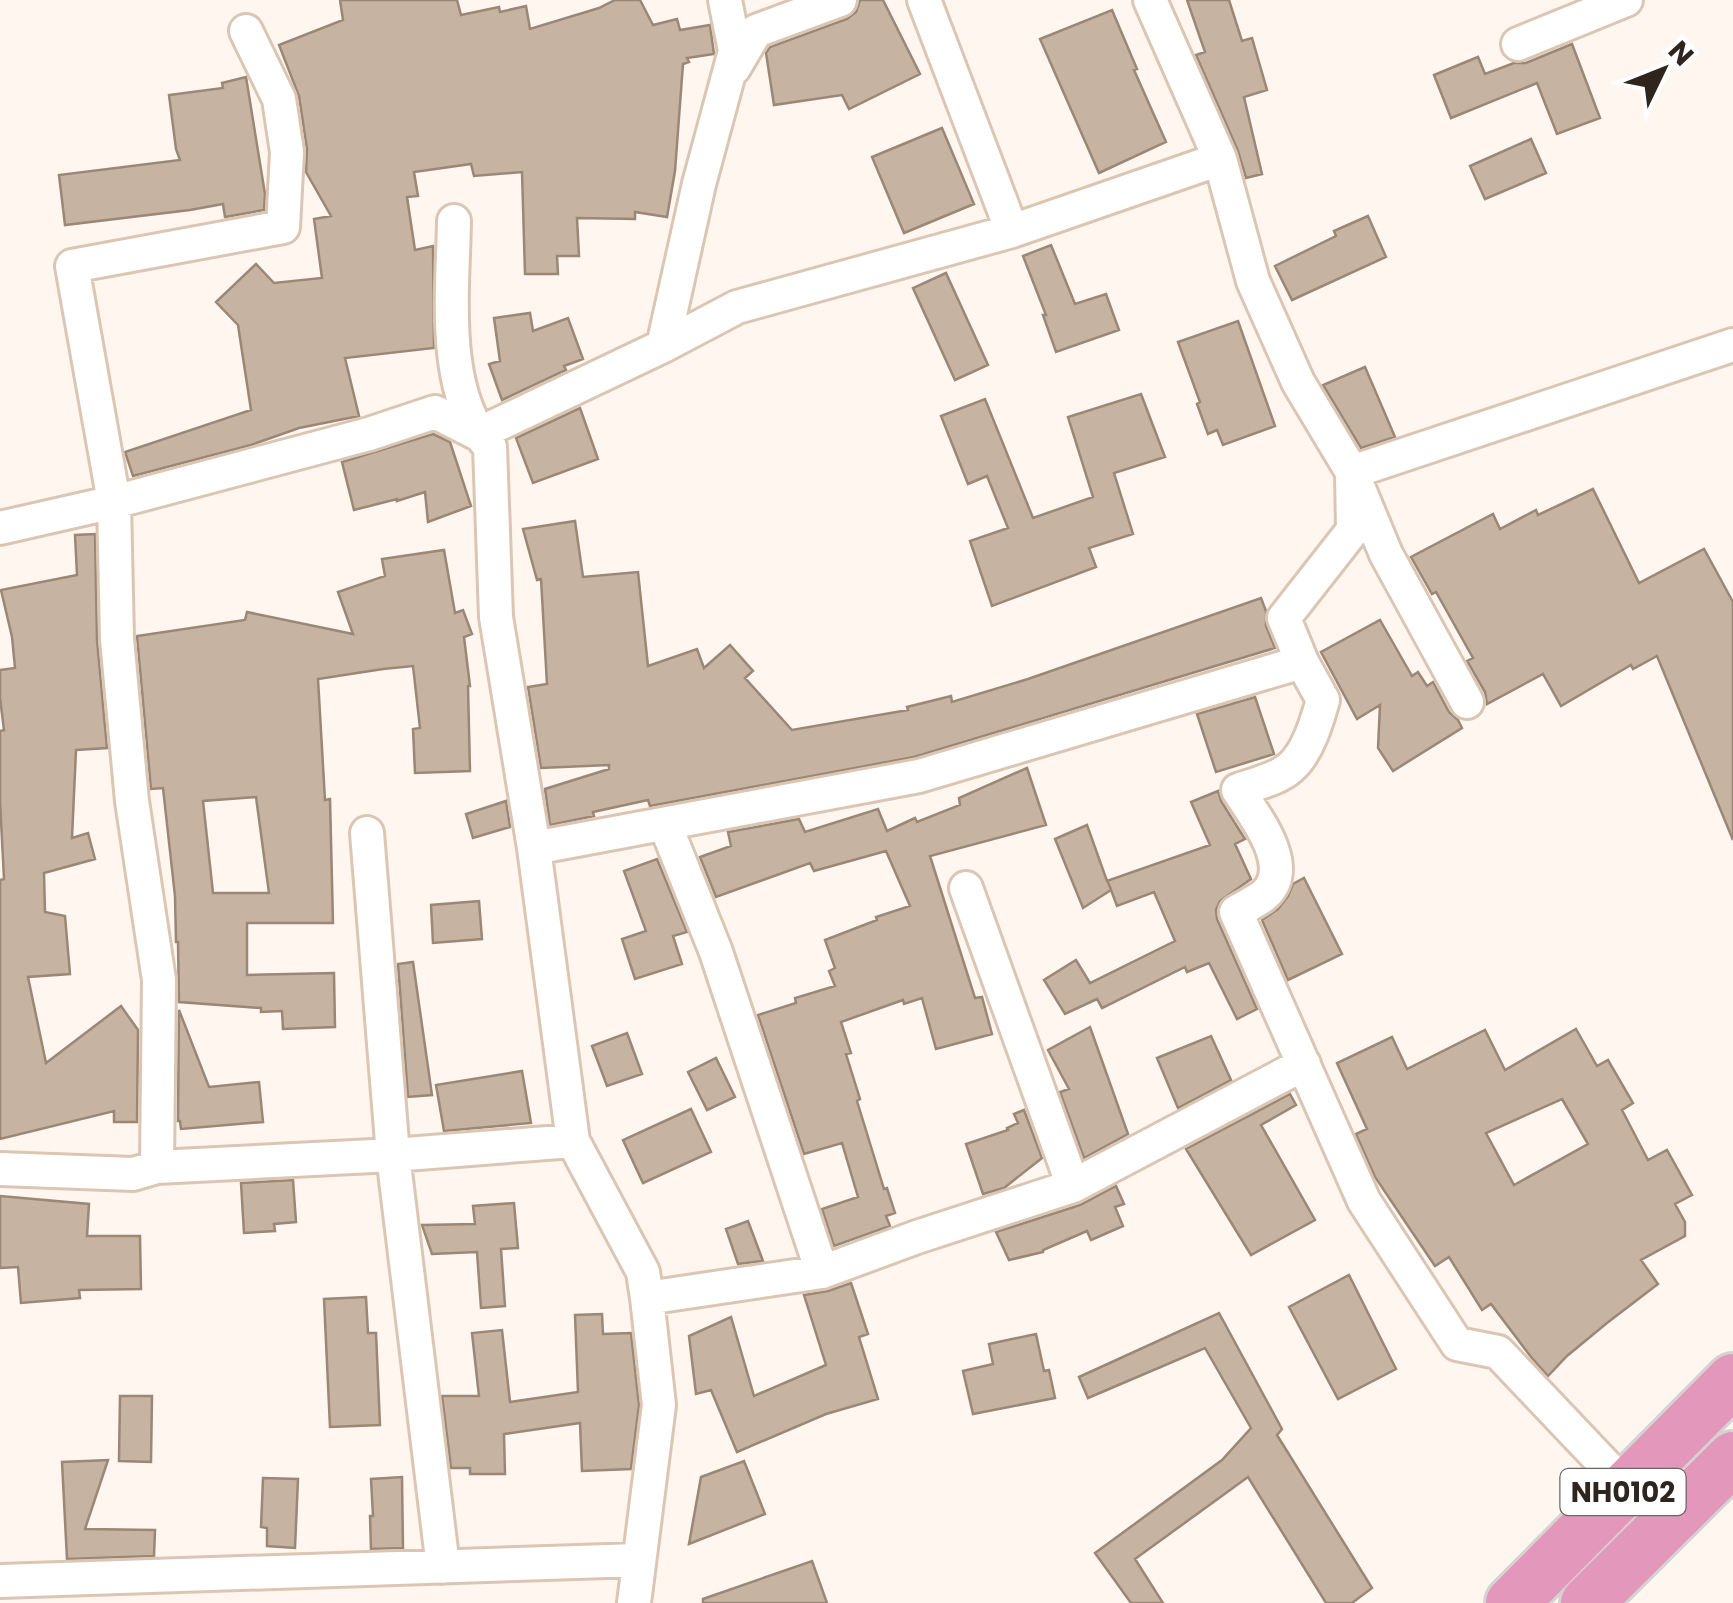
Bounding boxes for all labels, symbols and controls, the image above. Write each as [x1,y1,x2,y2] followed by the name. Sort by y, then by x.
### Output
[1613,20,1713,120] north arrow
[1659,32,1702,74] text: N
[1560,1469,1686,1515] road number: NH0102

